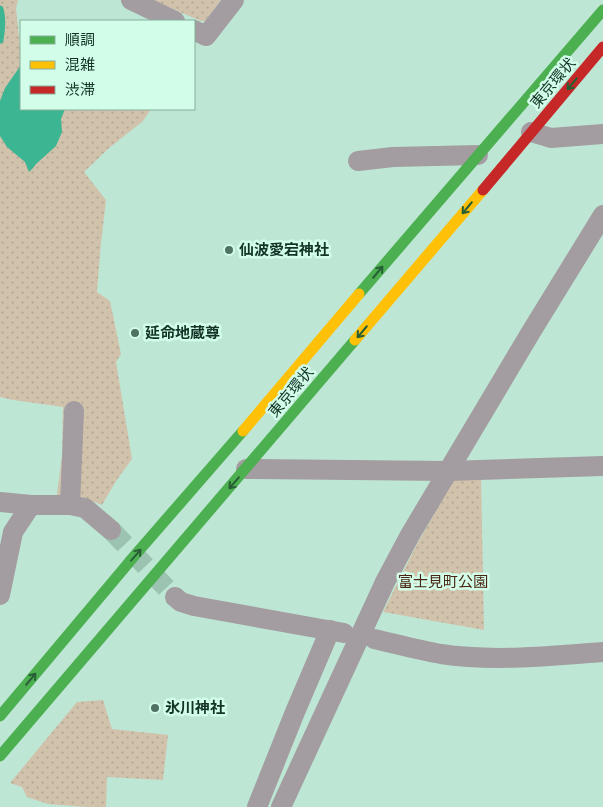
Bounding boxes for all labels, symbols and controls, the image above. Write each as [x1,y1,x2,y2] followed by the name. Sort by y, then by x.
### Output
[20,20,195,110] legend
[65,31,95,48] text: 順調
[527,54,578,111] street label: 東京環状
[65,56,95,73] text: 混雑
[566,77,577,90] one-way arrow
[65,81,95,98] text: 渋滞
[461,202,473,215] one-way arrow
[239,241,329,258] place label: 仙波愛宕神社
[223,244,235,256] marker: 仙波愛宕神社
[373,265,384,278] one-way arrow
[145,324,220,341] place label: 延命地蔵尊
[356,326,368,339] one-way arrow
[129,327,141,339] marker: 延命地蔵尊
[265,363,316,420] street label: 東京環状
[228,476,239,489] one-way arrow
[130,548,142,561] one-way arrow
[398,573,488,590] park label: 富士見町公園
[26,673,37,686] one-way arrow
[165,699,225,716] place label: 氷川神社
[149,702,161,714] marker: 氷川神社

